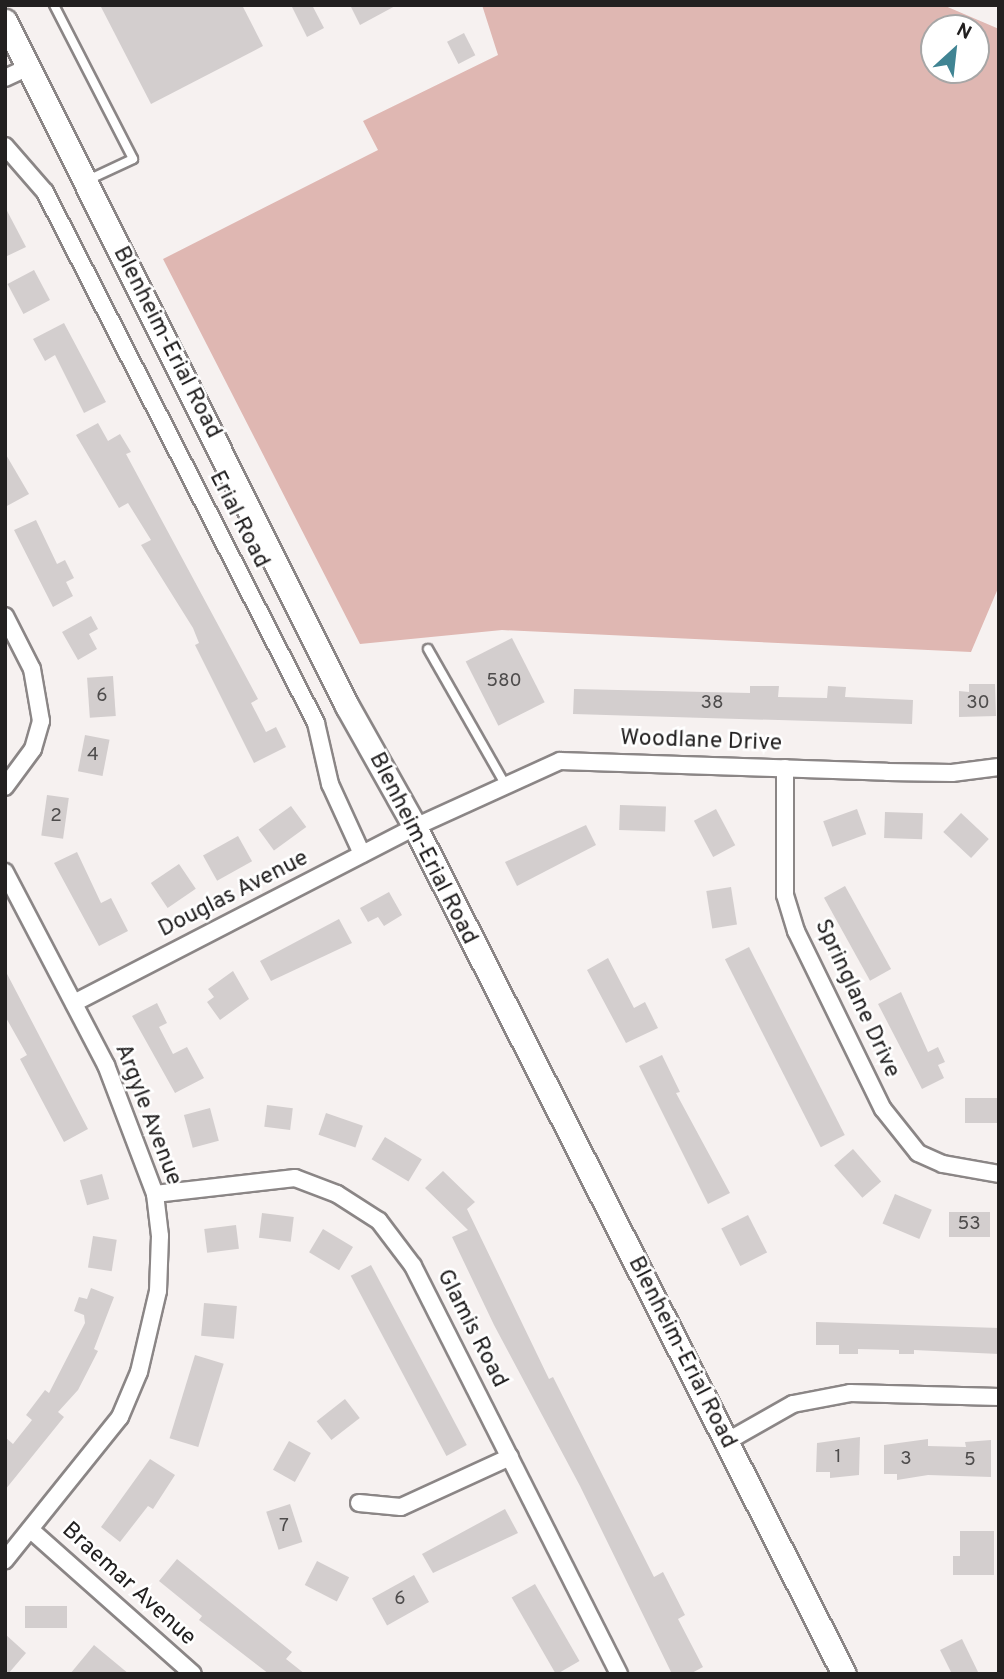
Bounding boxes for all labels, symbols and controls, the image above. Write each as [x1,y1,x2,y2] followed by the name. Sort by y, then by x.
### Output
[920,14,990,84] north arrow
[952,18,975,46] text: N
[106,242,226,444] street label: Blenheim-Erial Road
[202,467,274,573] street label: Erial Road
[486,671,522,693] house number: 580
[96,686,108,708] house number: 6
[700,693,724,715] house number: 38
[966,693,990,715] house number: 30
[619,725,783,759] street label: Woodlane Drive
[87,745,99,767] house number: 4
[362,748,482,950] street label: Blenheim-Erial Road
[50,806,62,828] house number: 2
[154,845,314,945] street label: Douglas Avenue
[807,915,905,1083] street label: Springlane Drive
[107,1040,187,1190] street label: Argyle Avenue
[957,1214,981,1236] house number: 53
[621,1252,741,1454] street label: Blenheim-Erial Road
[429,1265,513,1393] street label: Glamis Road
[834,1447,842,1469] house number: 1
[900,1449,912,1471] house number: 3
[964,1450,976,1472] house number: 5
[279,1516,289,1538] house number: 7
[55,1517,201,1653] street label: Braemar Avenue
[394,1589,406,1611] house number: 6

